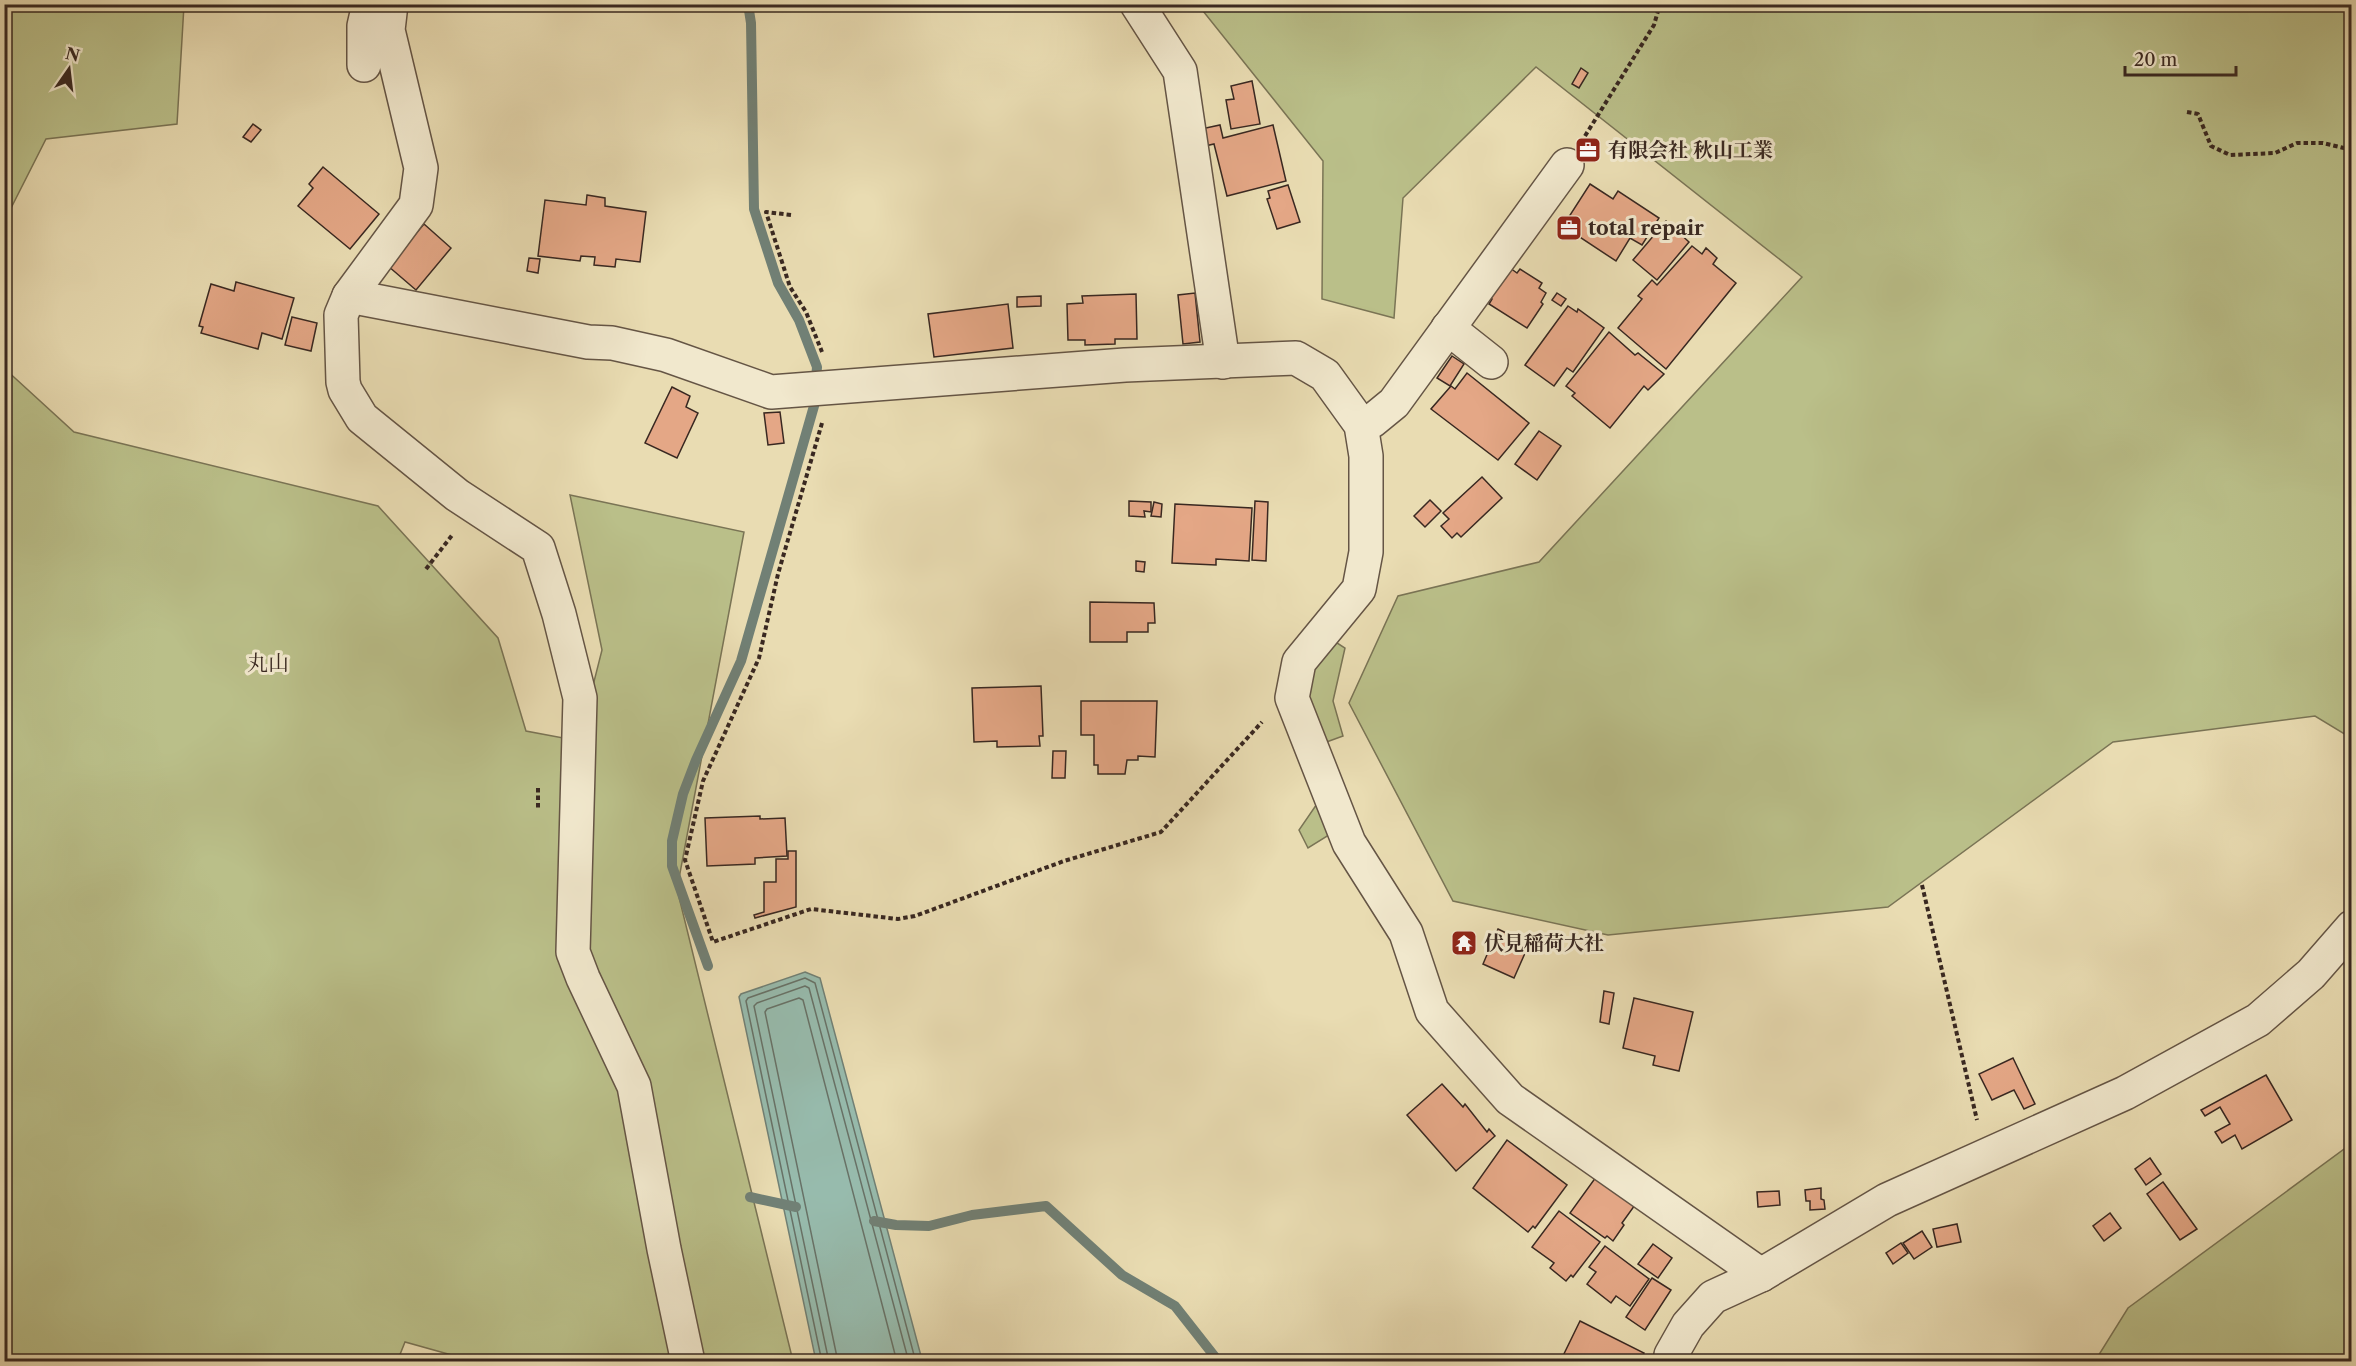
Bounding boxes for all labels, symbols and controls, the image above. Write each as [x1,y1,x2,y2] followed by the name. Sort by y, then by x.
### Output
[39,39,99,99] north arrow
[2125,39,2236,77] scale bar
[63,43,82,66] text: N
[2134,49,2178,71] text: 20 m
[1573,135,1603,165] office icon: 有限会社 秋山工業
[1608,138,1773,162] place label: 有限会社 秋山工業
[1554,213,1584,243] office icon: total repair
[1588,216,1704,240] place label: total repair
[247,650,289,675] district label: 丸山
[1449,928,1479,958] temple icon: 伏見稲荷大社
[1484,931,1604,955] place label: 伏見稲荷大社

